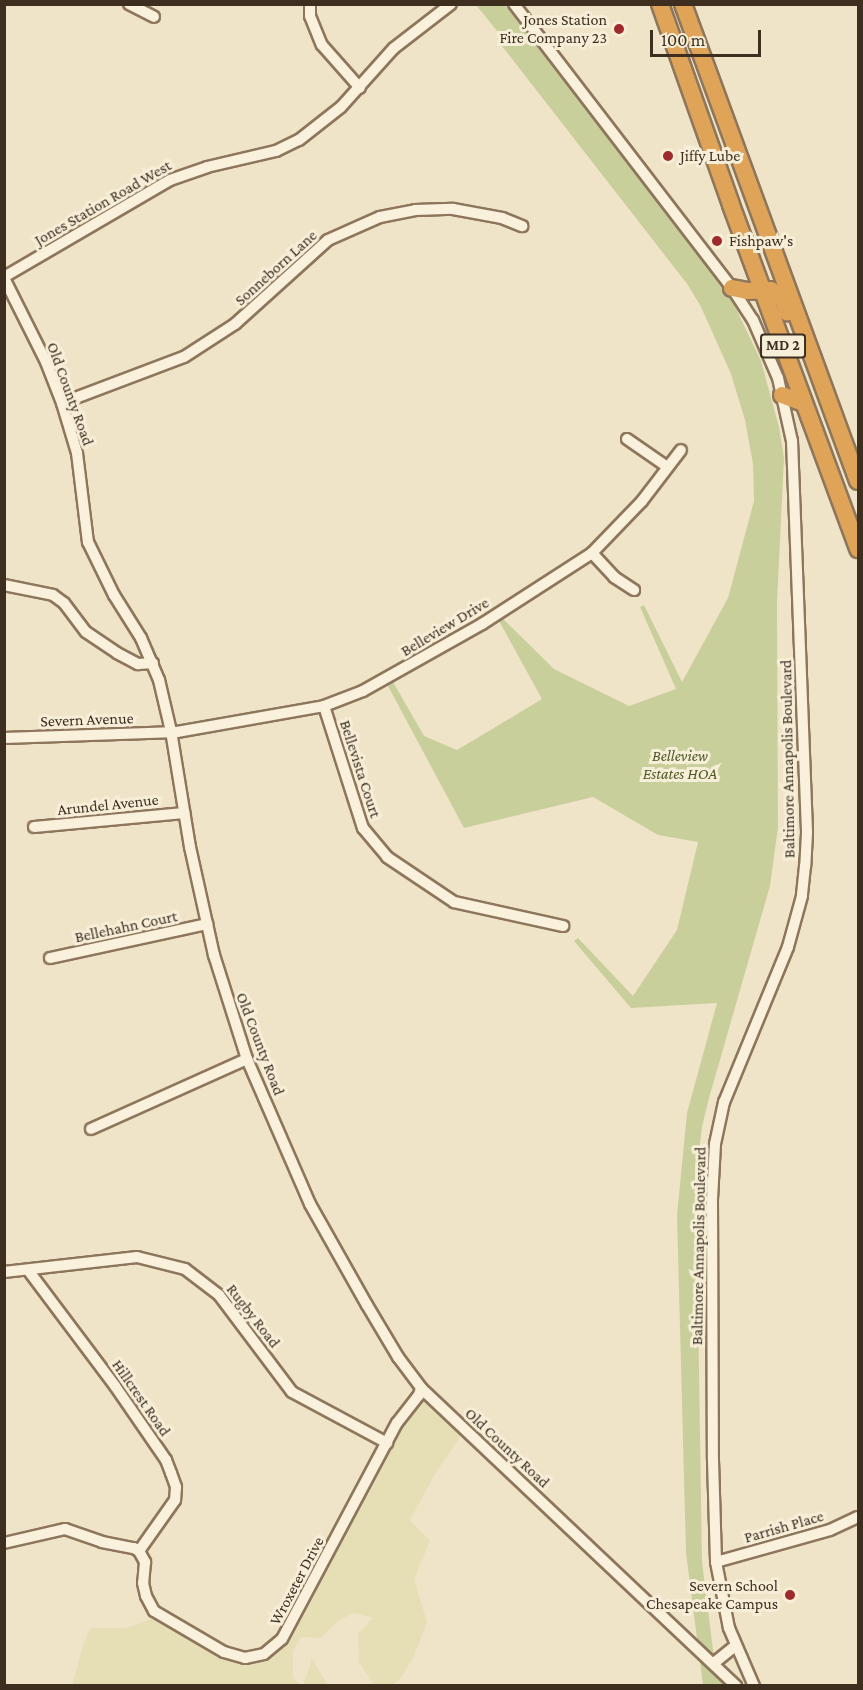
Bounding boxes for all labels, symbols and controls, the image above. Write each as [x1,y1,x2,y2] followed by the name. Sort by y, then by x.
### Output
[500,10,607,48] place label: Jones Station Fire Company 23
[653,18,764,56] scale bar
[612,22,626,36] marker: Jones Station Fire Company 23
[661,30,705,50] text: 100 m
[680,146,740,166] place label: Jiffy Lube
[661,149,675,163] marker: Jiffy Lube
[31,156,175,250] street label: Jones Station Road West
[231,226,321,310] street label: Sonneborn Lane
[729,231,793,251] place label: Fishpaw's
[710,234,724,248] marker: Fishpaw's
[759,334,807,358] road number: MD 2
[42,340,98,448] street label: Old County Road
[397,593,493,661] street label: Belleview Drive
[777,660,799,858] street label: Baltimore Annapolis Boulevard
[40,709,134,731] street label: Severn Avenue
[335,718,385,820] street label: Bellevista Court
[643,746,717,784] park label: Belleview Estates HOA
[56,790,160,820] street label: Arundel Avenue
[73,907,179,947] street label: Bellehahn Court
[232,990,288,1098] street label: Old County Road
[688,1147,710,1345] street label: Baltimore Annapolis Boulevard
[222,1280,284,1352] street label: Rugby Road
[108,1356,174,1440] street label: Hillcrest Road
[461,1404,553,1492] street label: Old County Road
[742,1506,826,1548] street label: Parrish Place
[266,1533,328,1629] street label: Wroxeter Drive
[646,1576,778,1614] place label: Severn School Chesapeake Campus
[783,1588,797,1602] marker: Severn School Chesapeake Campus

